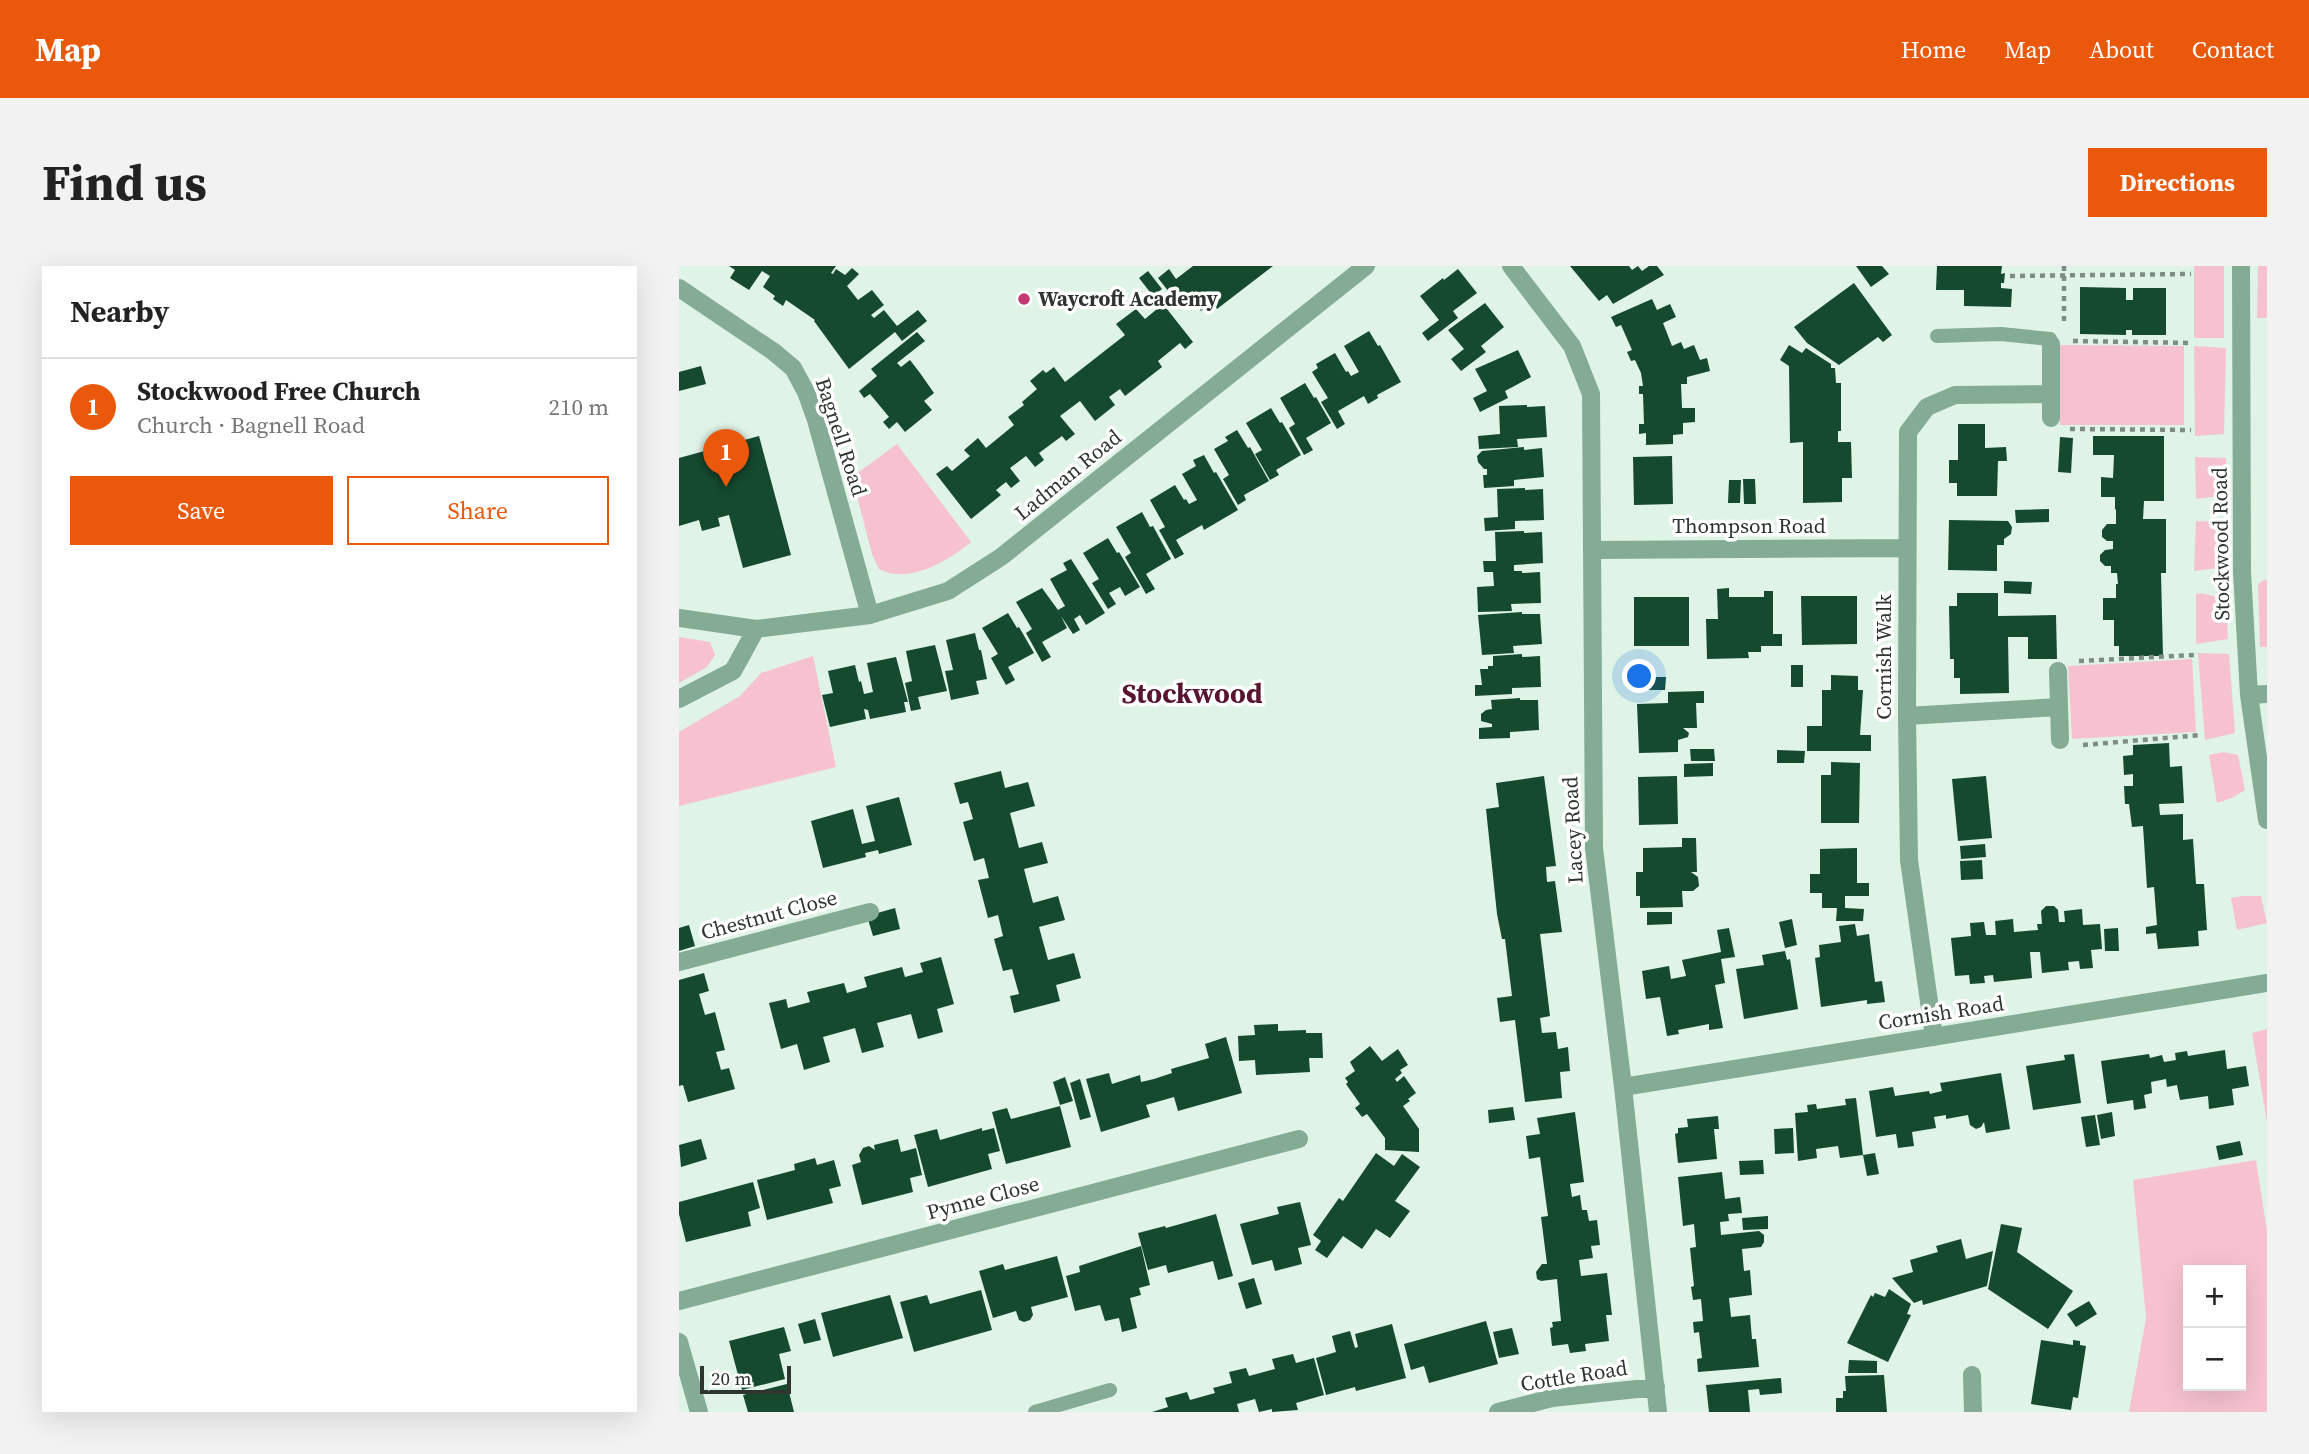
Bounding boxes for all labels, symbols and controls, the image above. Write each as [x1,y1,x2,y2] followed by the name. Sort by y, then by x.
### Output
[35,27,101,72] text: Map
[1901,33,1966,66] text: Home
[2004,33,2051,66] text: Map
[2089,33,2154,66] text: About
[2192,33,2274,66] text: Contact
[2088,148,2267,217] button: Directions
[42,149,207,216] text: Find us
[1038,284,1218,313] place label: Waycroft Academy
[70,291,169,332] text: Nearby
[1016,291,1032,307] marker: Waycroft Academy
[137,373,420,409] text: Stockwood Free Church
[809,374,874,500] street label: Bagnell Road
[87,391,99,423] text: 1
[548,391,609,423] text: 210 m
[137,409,365,441] text: Church · Bagnell Road
[1008,422,1127,527] street label: Ladman Road
[703,429,749,487] pin: 1
[2205,467,2236,621] street label: Stockwood Road
[70,476,333,545] button: Save
[347,476,609,545] button: Share
[1672,511,1826,540] street label: Thompson Road
[1869,594,1898,720] street label: Cornish Walk
[1622,659,1656,693] your location
[1121,674,1263,712] district label: Stockwood
[1555,776,1590,884] street label: Lacey Road
[698,882,840,947] street label: Chestnut Close
[1876,988,2006,1037] street label: Cornish Road
[923,1169,1042,1226] street label: Pynne Close
[2183,1265,2246,1391] map controls
[2183,1265,2246,1328] button: +
[2183,1328,2246,1391] button: −
[1518,1353,1630,1398] street label: Cottle Road
[700,1363,791,1395] scale bar
[711,1365,752,1391] text: 20 m

